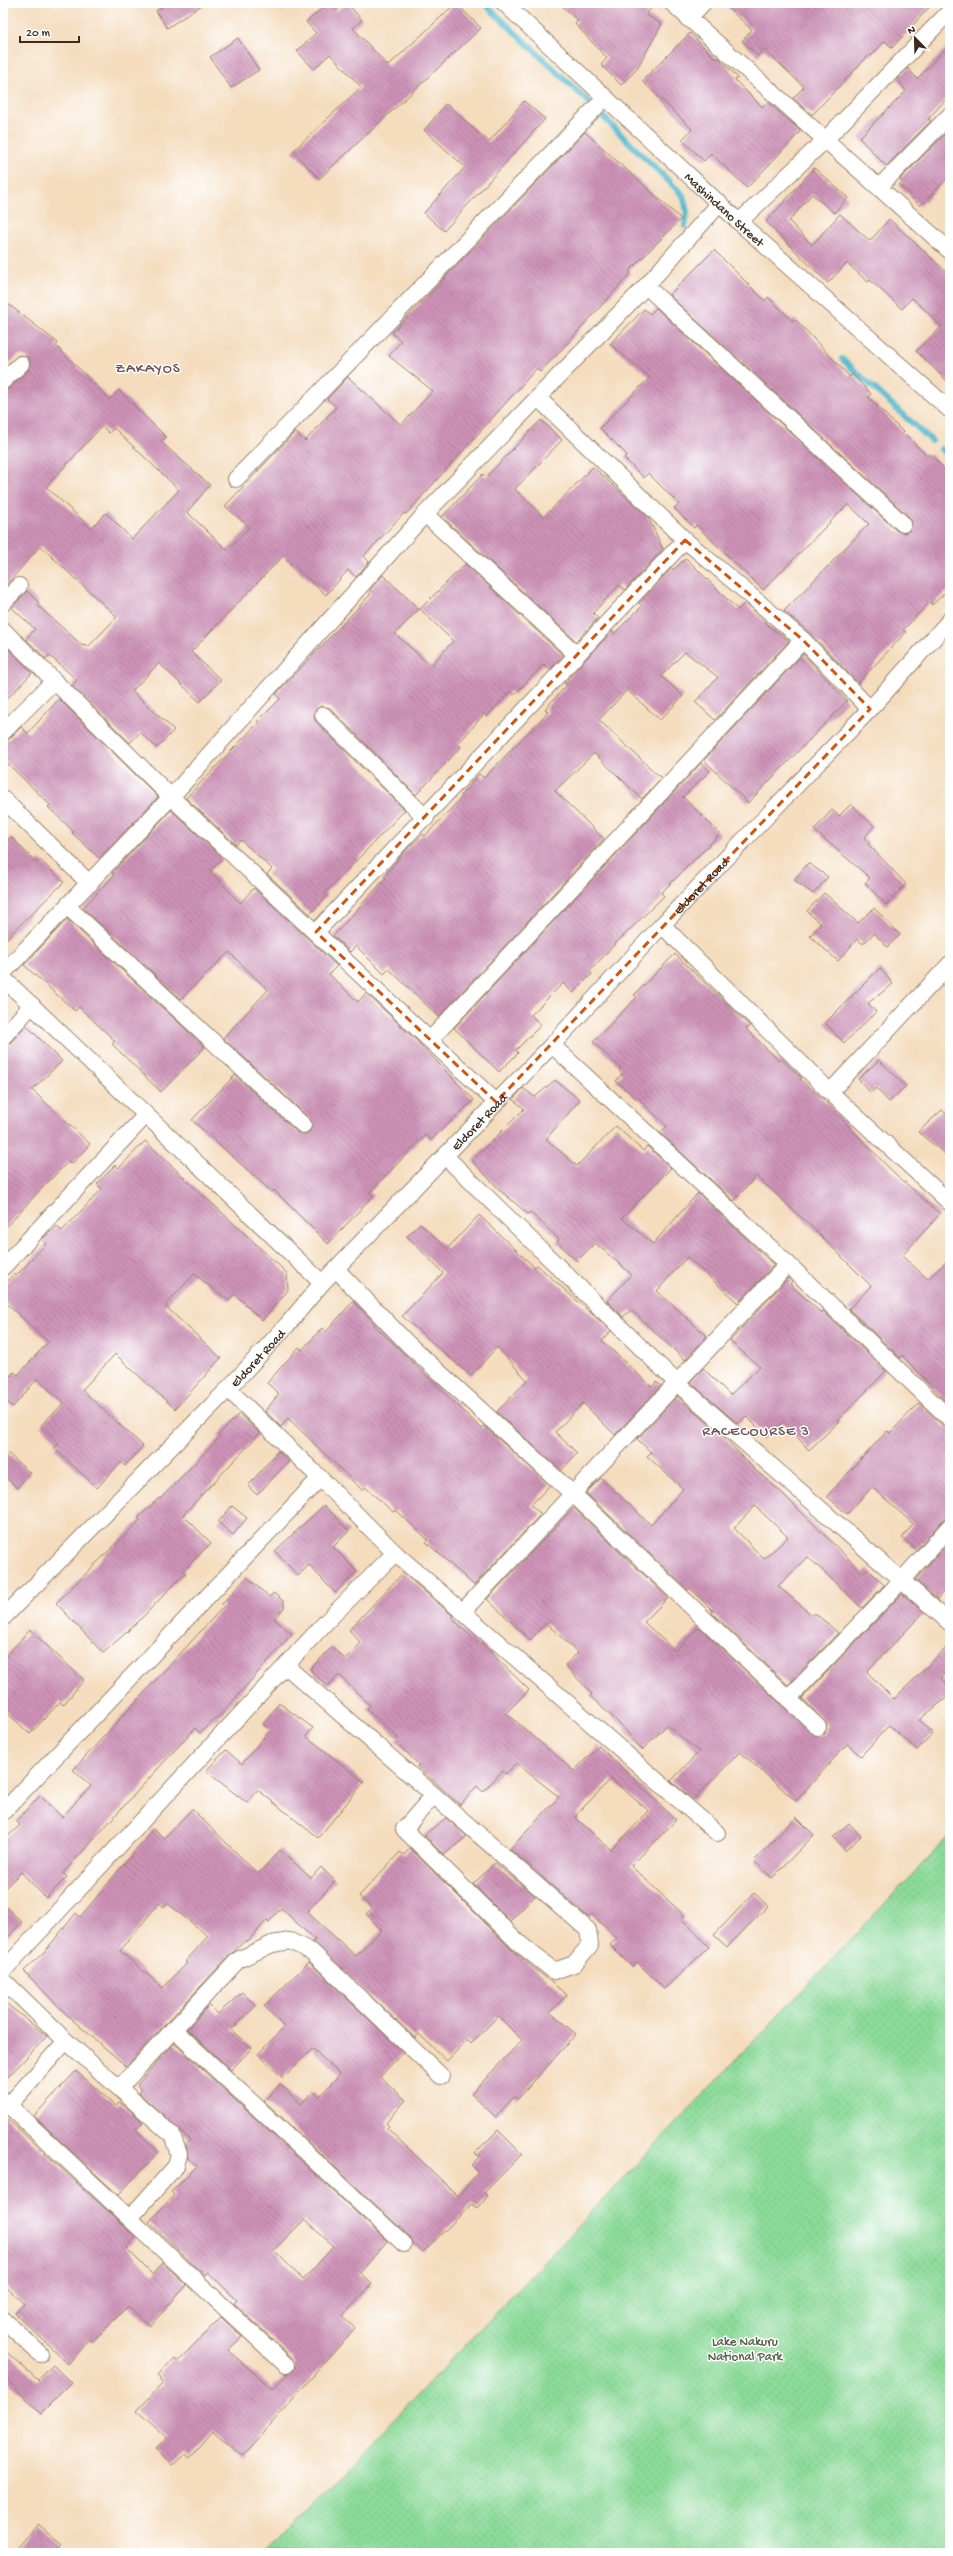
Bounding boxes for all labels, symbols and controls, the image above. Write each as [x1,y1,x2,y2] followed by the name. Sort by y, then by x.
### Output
[20,18,79,44] scale bar
[895,18,935,58] north arrow
[906,24,918,38] text: N
[26,27,51,41] text: 20 m
[681,170,768,252] street label: Mashindano Street
[115,360,181,378] district label: ZAKAYOS
[671,854,734,918] street label: Eldoret Road
[449,1090,512,1154] street label: Eldoret Road
[229,1326,290,1391] street label: Eldoret Road
[702,1423,810,1441] district label: RACECOURSE 3
[708,2335,784,2365] park label: Lake Nakuru National Park

